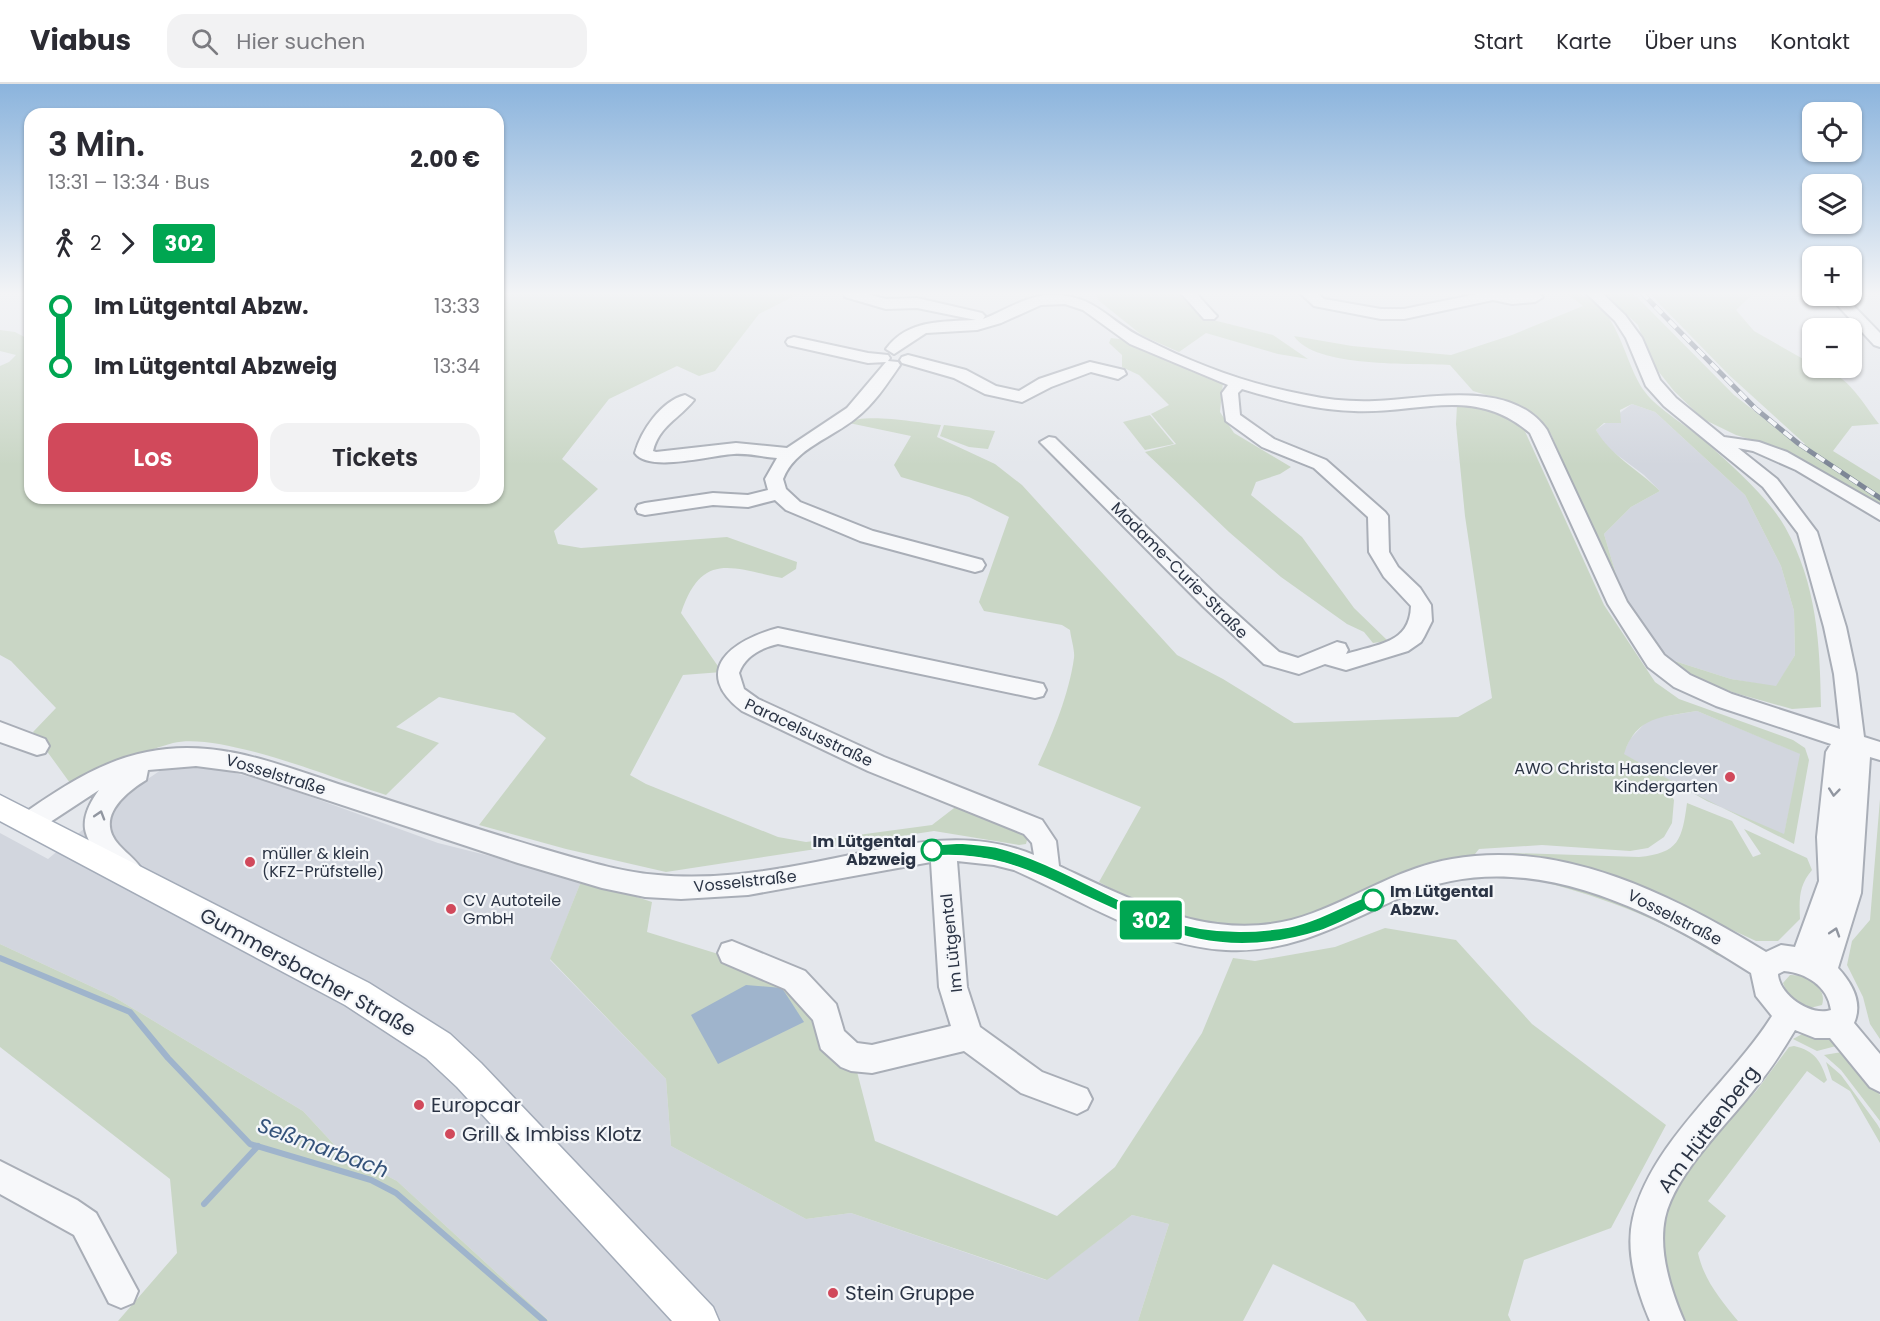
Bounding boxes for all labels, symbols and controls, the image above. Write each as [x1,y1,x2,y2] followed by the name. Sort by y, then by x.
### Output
[167,14,587,68] search box
[30,21,131,60] text: Viabus
[188,25,221,58] icon: search
[236,26,365,57] text: Hier suchen
[1474,27,1523,56] text: Start
[1556,27,1612,56] text: Karte
[1645,27,1737,56] text: Über uns
[1770,27,1850,56] text: Kontakt
[1802,102,1862,378] map controls
[1802,102,1862,162] button: locate
[48,121,145,168] text: 3 Min.
[410,144,480,175] text: 2.00 €
[48,168,210,196] text: 13:31 – 13:34 · Bus
[1802,174,1862,234] button: layers
[48,227,81,260] icon: walk
[111,227,144,260] icon: forward
[90,229,102,257] text: 2
[165,229,203,258] text: 302
[1802,246,1862,306] button: +
[94,291,308,322] text: Im Lütgental Abzw.
[434,292,480,320] text: 13:33
[1802,318,1862,378] button: −
[94,351,337,382] text: Im Lütgental Abzweig
[433,352,480,380] text: 13:34
[48,423,258,492] button: Los
[270,423,480,492] button: Tickets
[1106,497,1253,644] street label: Madame-Curie-Straße
[741,693,877,772] street label: Paracelsusstraße
[223,748,329,801] street label: Vosselstraße
[1514,757,1718,798] place label: AWO Christa Hasenclever Kindergarten
[1723,770,1737,784] marker: AWO Christa Hasenclever Kindergarten
[1828,788,1841,797] one-way arrow
[93,811,105,821] one-way arrow
[812,830,916,871] place label: Im Lütgental Abzweig
[921,839,943,861] marker: Im Lütgental Abzweig
[262,842,384,883] place label: müller & klein (KFZ-Prüfstelle)
[243,855,257,869] marker: müller & klein (KFZ-Prüfstelle)
[692,865,798,898] street label: Vosselstraße
[1390,880,1494,921] place label: Im Lütgental Abzw.
[1623,884,1726,951] street label: Vosselstraße
[463,889,561,930] place label: CV Autoteile GmbH
[1362,889,1384,911] marker: Im Lütgental Abzw.
[935,892,968,993] street label: Im Lütgental
[1116,900,1186,940] line badge: 302
[195,901,421,1043] street label: Gummersbacher Straße
[444,902,458,916] marker: CV Autoteile GmbH
[1132,906,1170,935] text: 302
[1828,927,1840,938] one-way arrow
[1651,1060,1765,1198] street label: Am Hüttenberg
[431,1091,521,1119] place label: Europcar
[412,1098,426,1112] marker: Europcar
[254,1110,393,1185] water label: Seßmarbach
[462,1120,642,1148] place label: Grill & Imbiss Klotz
[443,1127,457,1141] marker: Grill & Imbiss Klotz
[845,1279,975,1307] place label: Stein Gruppe
[826,1286,840,1300] marker: Stein Gruppe

